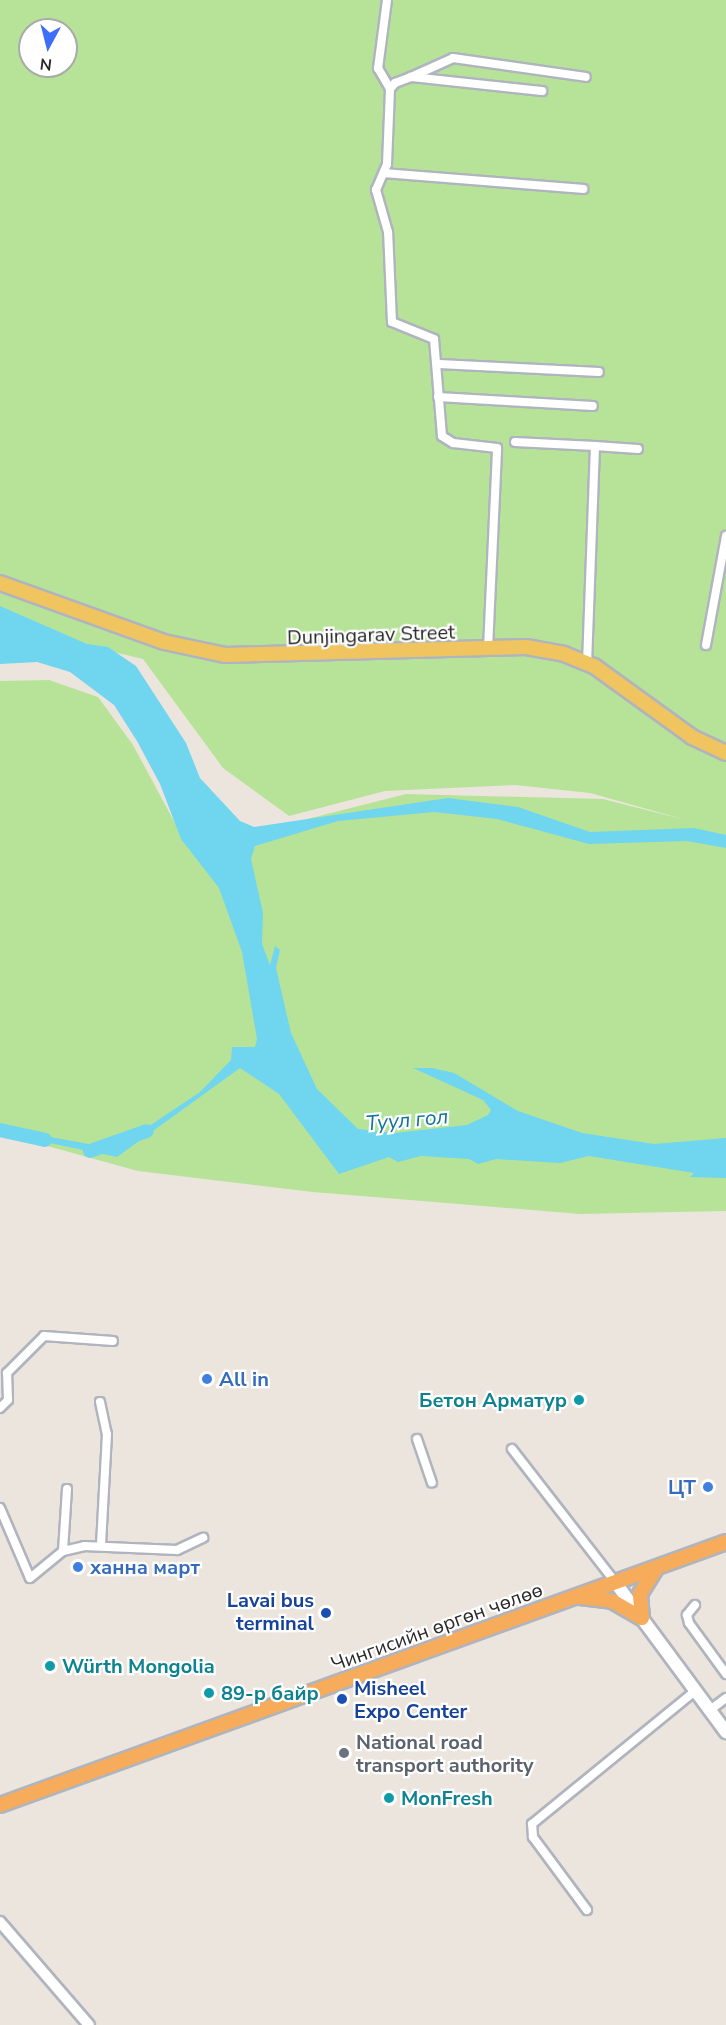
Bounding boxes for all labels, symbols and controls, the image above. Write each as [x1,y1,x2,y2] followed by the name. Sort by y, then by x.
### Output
[18,18,78,78] north arrow
[39,52,53,76] text: N
[287,620,455,650] street label: Dunjingarav Street
[365,1104,449,1136] water label: Туул гол
[219,1367,269,1391] place label: All in
[200,1372,214,1386] marker: All in
[419,1388,567,1412] place label: Бетон Арматур
[572,1393,586,1407] marker: Бетон Арматур
[668,1475,696,1499] place label: ЦТ
[701,1480,715,1494] marker: ЦТ
[90,1555,200,1579] place label: ханна март
[71,1560,85,1574] marker: ханна март
[328,1578,546,1676] street label: Чингисийн өргөн чөлөө
[227,1589,314,1636] place label: Lavai bus terminal
[319,1606,333,1620] marker: Lavai bus terminal
[62,1654,215,1678] place label: Würth Mongolia
[43,1659,57,1673] marker: Würth Mongolia
[354,1676,467,1723] place label: Misheel Expo Center
[221,1681,319,1705] place label: 89-р байр
[202,1686,216,1700] marker: 89-р байр
[335,1692,349,1706] marker: Misheel Expo Center
[356,1730,534,1777] place label: National road transport authority
[337,1746,351,1760] marker: National road transport authority
[401,1786,493,1810] place label: MonFresh
[382,1791,396,1805] marker: MonFresh

